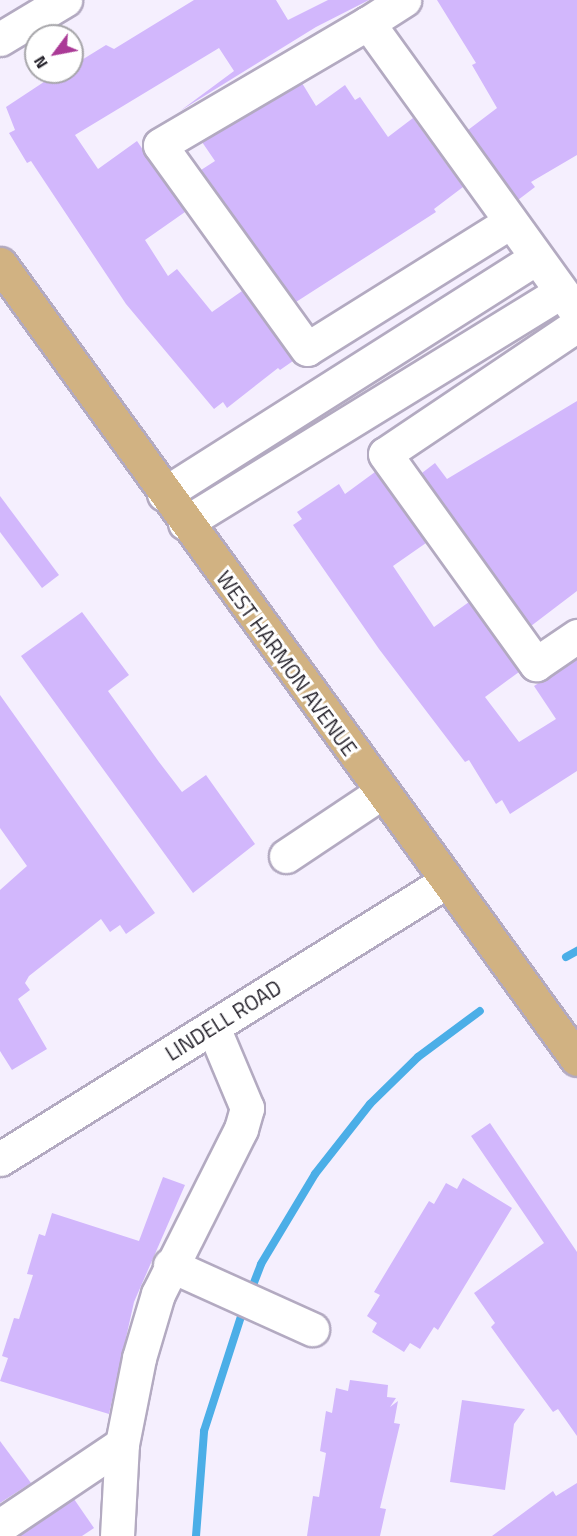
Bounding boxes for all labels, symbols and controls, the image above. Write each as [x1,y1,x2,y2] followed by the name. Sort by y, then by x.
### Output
[24,24,84,84] north arrow
[27,51,54,74] text: N
[211,566,363,760] street label: WEST HARMON AVENUE
[160,974,286,1066] street label: LINDELL ROAD

